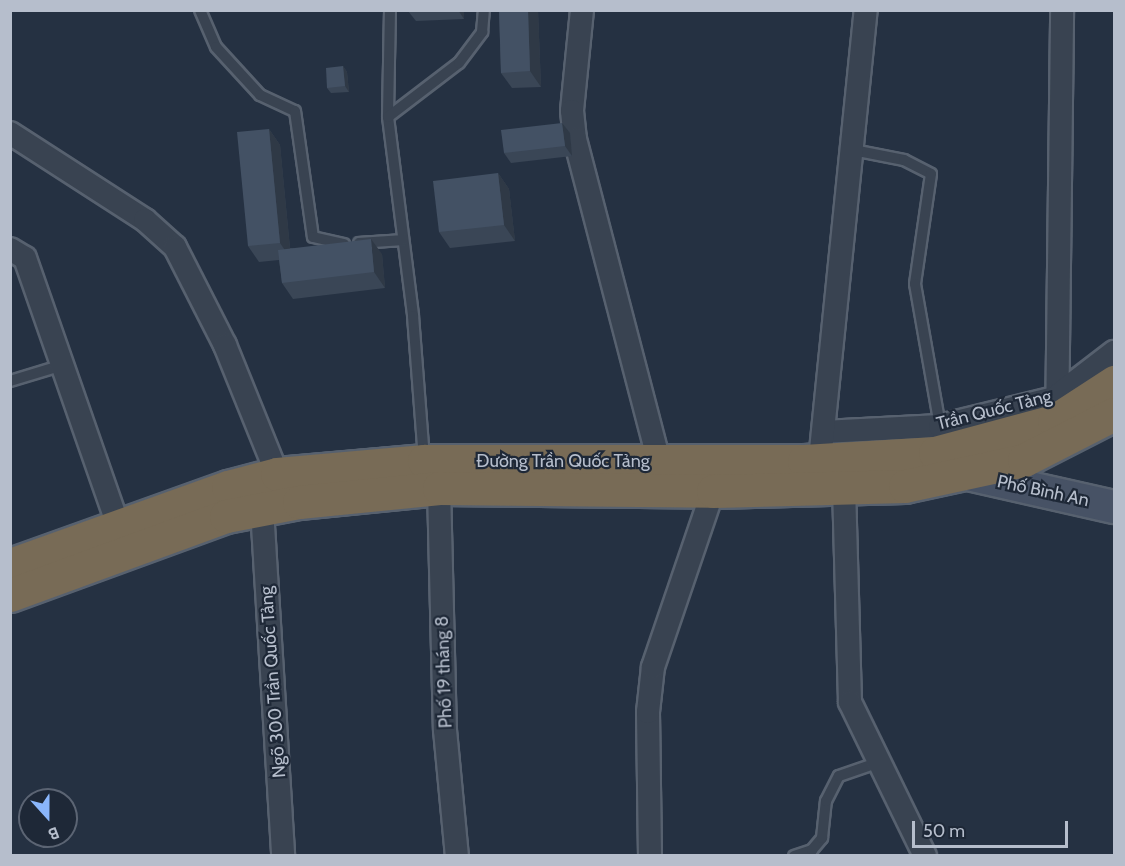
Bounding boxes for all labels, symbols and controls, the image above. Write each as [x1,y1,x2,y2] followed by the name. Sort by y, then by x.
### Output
[934,385,1054,435] street label: Trần Quốc Tảng
[476,450,650,472] street label: Đường Trần Quốc Tảng
[995,471,1091,511] street label: Phố Bình An
[256,585,290,779] street label: Ngõ 300 Trần Quốc Tảng
[431,615,457,729] street label: Phố 19 tháng 8
[18,788,78,848] north arrow
[915,809,1071,847] scale bar
[923,820,965,842] text: 50 m
[46,823,62,844] text: B

